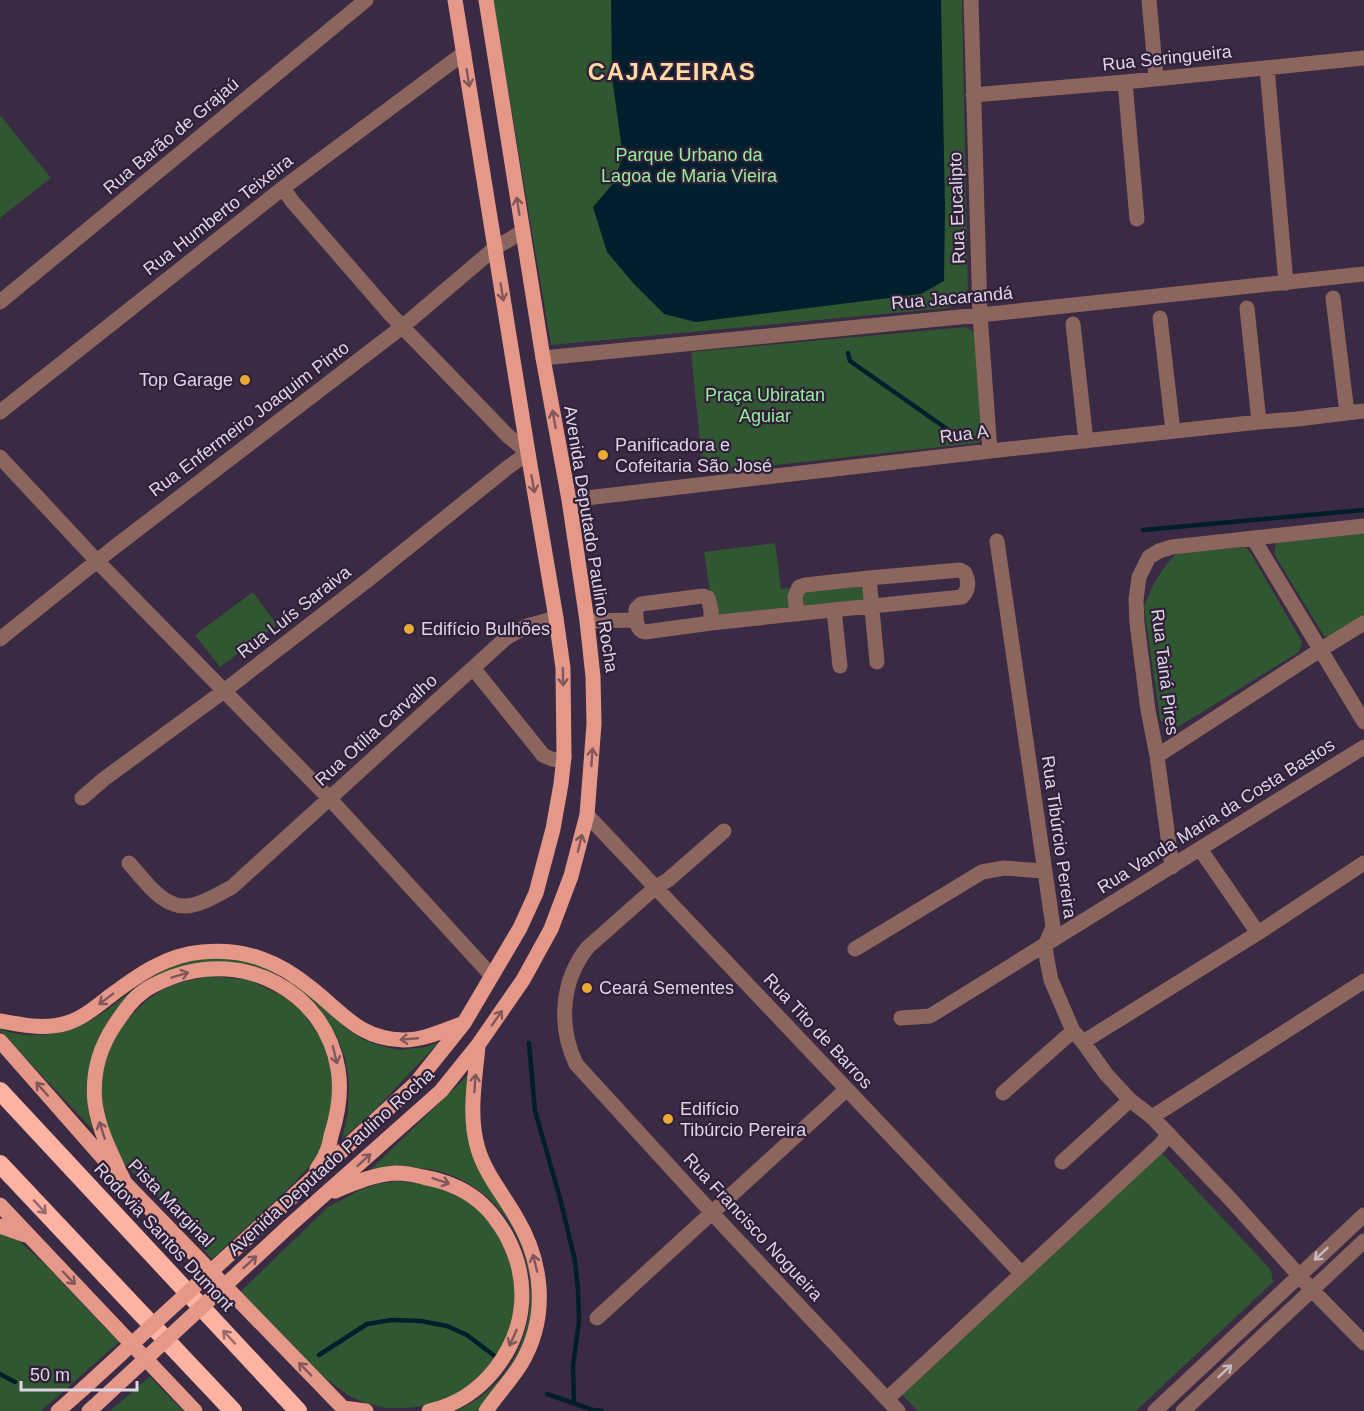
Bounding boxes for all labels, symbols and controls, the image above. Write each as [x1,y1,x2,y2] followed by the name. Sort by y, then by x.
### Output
[1101,41,1234,75] street label: Rua Seringueira
[588,58,756,85] district label: CAJAZEIRAS
[463,68,474,88] one-way arrow
[99,74,243,198] street label: Rua Barão de Grajaú
[601,145,778,186] park label: Parque Urbano da Lagoa de Maria Vieira
[139,150,297,279] street label: Rua Humberto Teixeira
[945,152,969,264] street label: Rua Eucalipto
[513,196,524,216] one-way arrow
[497,281,508,301] one-way arrow
[890,283,1015,313] street label: Rua Jacarandá
[145,337,353,501] street label: Rua Enfermeiro Joaquim Pinto
[139,370,233,390] place label: Top Garage
[238,373,252,387] marker: Top Garage
[705,385,825,426] park label: Praça Ubiratan Aguiar
[560,404,622,675] street label: Avenida Deputado Paulino Rocha
[548,409,559,429] one-way arrow
[938,421,990,447] street label: Rua A
[615,435,772,476] place label: Panificadora e Cofeitaria São José
[596,448,610,462] marker: Panificadora e Cofeitaria São José
[528,474,539,494] one-way arrow
[233,561,355,662] street label: Rua Luís Saraiva
[1147,608,1183,736] street label: Rua Tainá Pires
[421,619,550,639] place label: Edifício Bulhões
[402,622,416,636] marker: Edifício Bulhões
[557,666,568,686] one-way arrow
[311,670,441,790] street label: Rua Otília Carvalho
[1094,734,1338,898] street label: Rua Vanda Maria da Costa Bastos
[587,747,598,767] one-way arrow
[1038,754,1080,921] street label: Rua Tibúrcio Pereira
[574,834,586,853] one-way arrow
[170,969,189,980] one-way arrow
[760,969,876,1093] street label: Rua Tito de Barros
[599,978,734,998] place label: Ceará Sementes
[580,981,594,995] marker: Ceará Sementes
[98,992,114,1005] one-way arrow
[491,1010,503,1027] one-way arrow
[399,1034,419,1045] one-way arrow
[329,1045,341,1064] one-way arrow
[224,1064,439,1260] street label: Avenida Deputado Paulino Rocha
[470,1073,481,1093] one-way arrow
[35,1082,49,1097] one-way arrow
[680,1099,807,1140] place label: Edifício Tibúrcio Pereira
[661,1112,675,1126] marker: Edifício Tibúrcio Pereira
[95,1121,106,1140] one-way arrow
[680,1149,827,1306] street label: Rua Francisco Nogueira
[357,1153,372,1167] one-way arrow
[124,1155,218,1251] street label: Pista Marginal
[90,1159,238,1315] street label: Rodovia Santos Dumont
[431,1177,449,1188] one-way arrow
[33,1199,47,1214] one-way arrow
[1314,1247,1329,1261] one-way arrow
[529,1254,541,1273] one-way arrow
[242,1255,257,1269] one-way arrow
[62,1270,76,1285] one-way arrow
[507,1329,518,1347] one-way arrow
[222,1330,236,1345] one-way arrow
[21,1354,136,1392] scale bar
[298,1361,312,1376] one-way arrow
[1218,1364,1233,1378] one-way arrow
[30,1365,70,1385] text: 50 m

